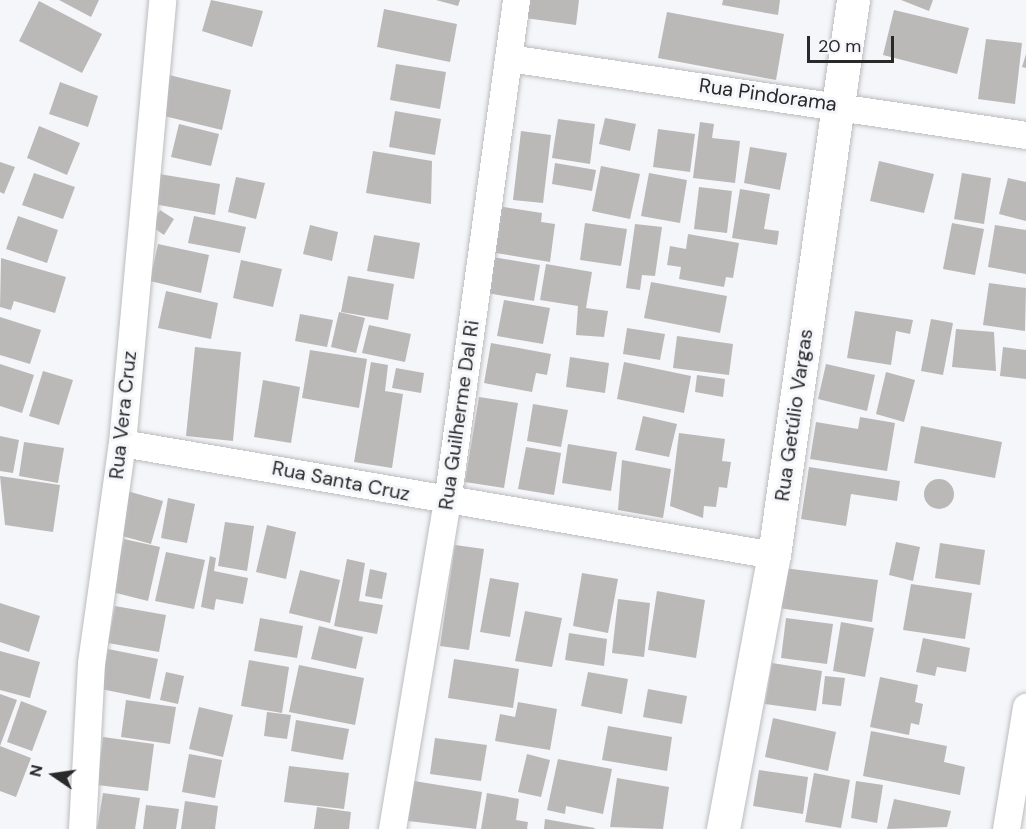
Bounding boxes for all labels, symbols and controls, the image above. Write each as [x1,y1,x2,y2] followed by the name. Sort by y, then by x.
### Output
[810,24,897,62] scale bar
[818,34,861,58] text: 20 m
[698,73,838,117] street label: Rua Pindorama
[434,319,484,511] street label: Rua Guilherme Dal Ri
[770,327,818,503] street label: Rua Getúlio Vargas
[104,350,142,480] street label: Rua Vera Cruz
[270,456,412,506] street label: Rua Santa Cruz
[24,745,84,805] north arrow
[24,763,48,779] text: N

